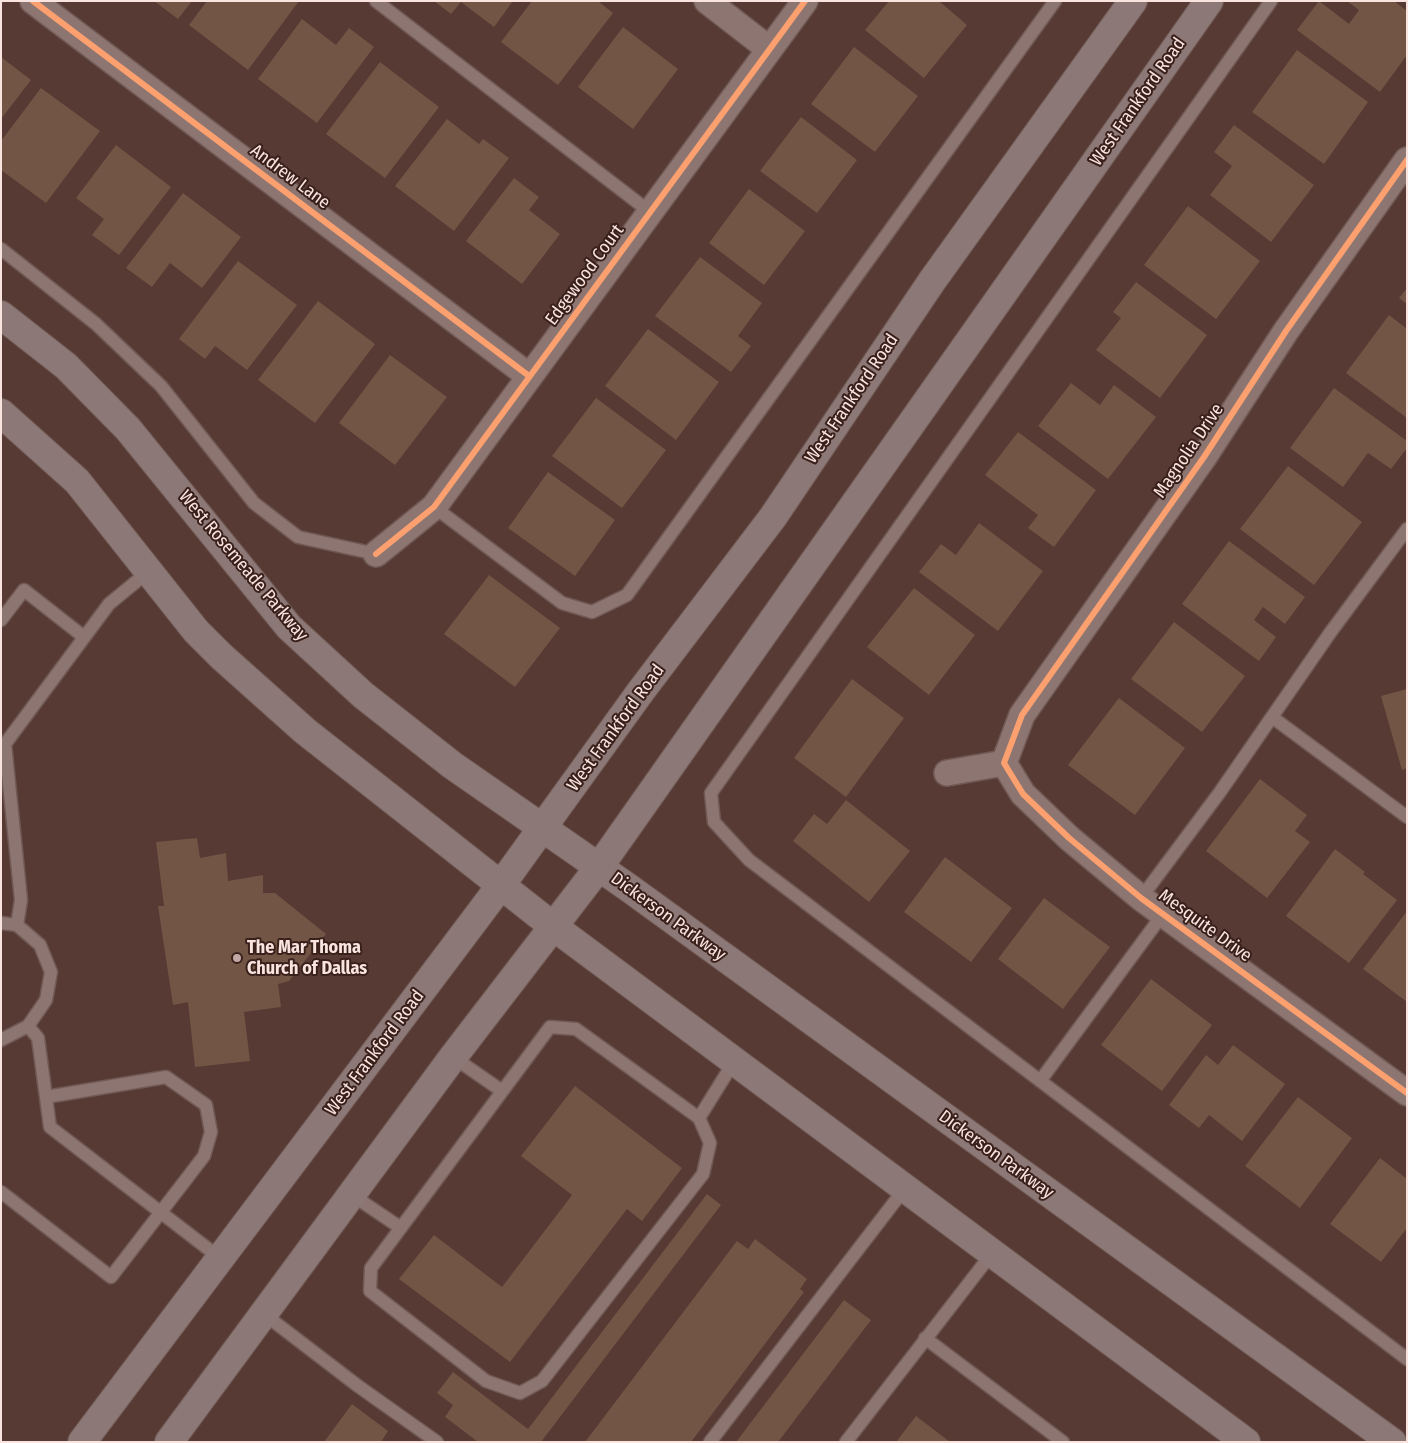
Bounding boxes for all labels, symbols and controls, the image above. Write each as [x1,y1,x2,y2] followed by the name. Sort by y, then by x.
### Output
[1086,34,1190,170] street label: West Frankford Road
[246,140,334,214] street label: Andrew Lane
[541,220,629,330] street label: Edgewood Court
[801,330,903,468] street label: West Frankford Road
[1149,400,1229,502] street label: Magnolia Drive
[174,486,312,646] street label: West Rosemeade Parkway
[563,660,669,796] street label: West Frankford Road
[606,868,730,966] street label: Dickerson Parkway
[1154,885,1256,967] street label: Mesquite Drive
[247,937,367,980] place label: The Mar Thoma Church of Dallas
[231,952,243,964] marker: The Mar Thoma Church of Dallas
[321,986,429,1120] street label: West Frankford Road
[934,1106,1058,1204] street label: Dickerson Parkway

